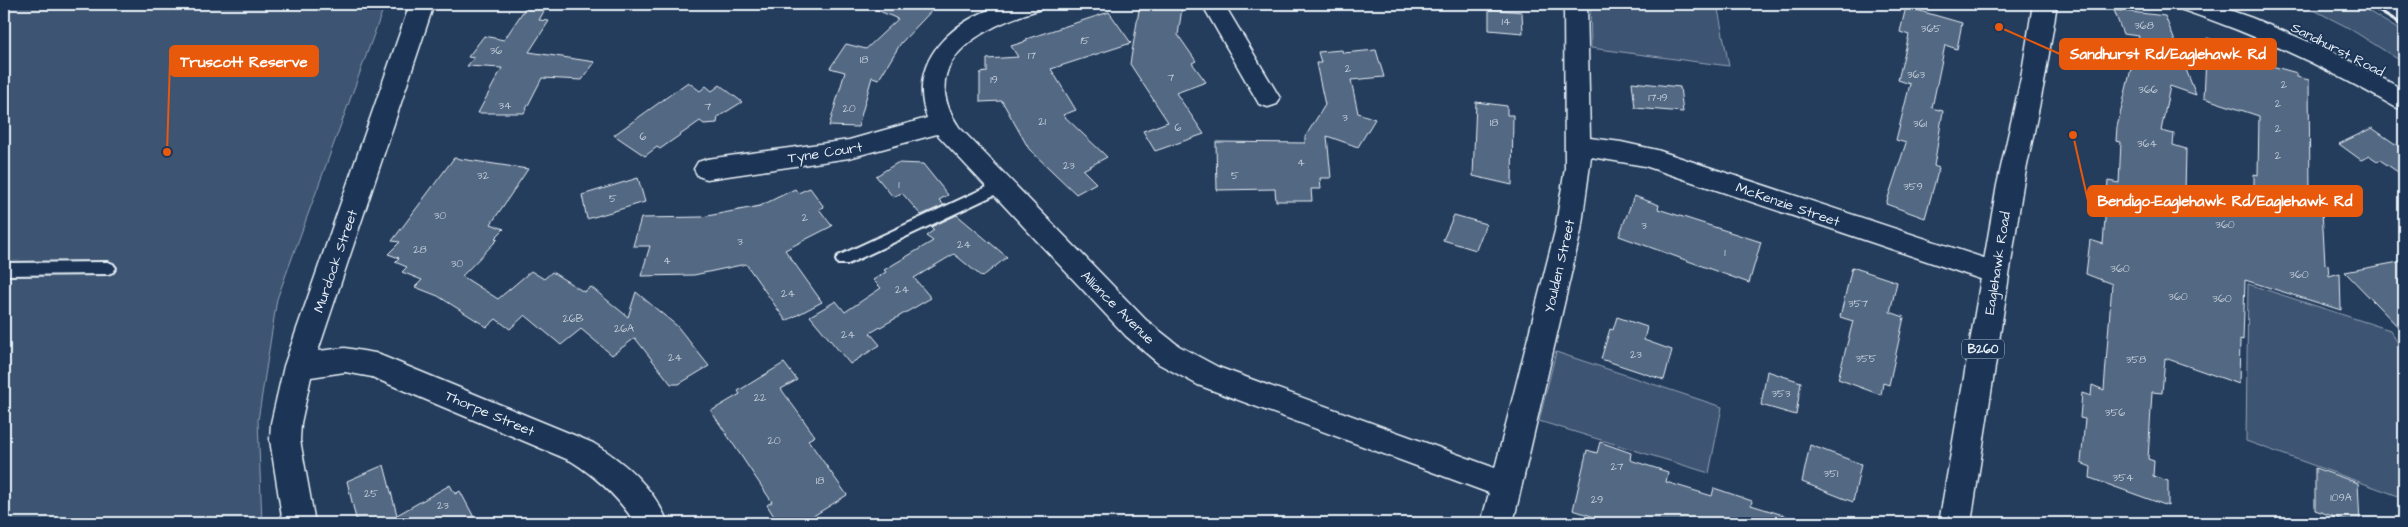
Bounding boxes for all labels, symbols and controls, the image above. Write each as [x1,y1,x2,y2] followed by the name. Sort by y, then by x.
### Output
[1502,14,1511,29] house number: 14
[2134,18,2154,33] house number: 368
[2287,18,2388,82] street label: Sandhurst Road
[1921,21,1941,36] house number: 365
[1080,33,1090,48] house number: 15
[2060,39,2276,69] callout: Sandhurst Rd/Eaglehawk Rd
[490,43,502,58] house number: 36
[2069,44,2266,67] text: Sandhurst Rd/Eaglehawk Rd
[170,46,318,76] callout: Truscott Reserve
[1028,48,1036,63] house number: 17
[179,52,308,73] text: Truscott Reserve
[860,52,868,67] house number: 18
[1345,61,1352,76] house number: 2
[1907,67,1925,82] house number: 363
[1168,70,1175,85] house number: 7
[990,72,998,87] house number: 19
[2281,77,2288,92] house number: 2
[2138,82,2158,97] house number: 366
[1648,90,1668,105] house number: 17-19
[2275,96,2282,111] house number: 2
[498,98,512,113] house number: 34
[705,99,712,114] house number: 7
[842,101,856,116] house number: 20
[1342,110,1348,125] house number: 3
[1038,114,1046,129] house number: 21
[1490,115,1498,130] house number: 18
[1913,116,1928,131] house number: 361
[1175,120,1182,135] house number: 6
[2275,121,2282,136] house number: 2
[640,129,647,144] house number: 6
[2137,136,2158,151] house number: 364
[787,137,864,169] street label: Tyne Court
[2275,148,2282,163] house number: 2
[1297,155,1305,170] house number: 4
[1063,158,1075,173] house number: 23
[477,168,490,183] house number: 32
[1231,168,1239,183] house number: 5
[898,177,900,192] house number: 1
[1733,178,1843,232] street label: McKenzie Street
[1903,179,1923,194] house number: 359
[2088,186,2362,216] callout: Bendigo-Eaglehawk Rd/Eaglehawk Rd
[609,191,617,206] house number: 5
[2098,191,2353,214] text: Bendigo-Eaglehawk Rd/Eaglehawk Rd
[309,207,363,316] street label: Murdock Street
[434,208,446,223] house number: 30
[802,210,809,225] house number: 2
[1980,210,2016,316] street label: Eaglehawk Road
[1540,217,1581,315] street label: Youlden Street
[2215,217,2235,232] house number: 360
[1641,218,1647,233] house number: 3
[737,234,743,249] house number: 3
[957,237,971,252] house number: 24
[413,242,427,257] house number: 28
[1724,245,1726,260] house number: 1
[663,253,671,268] house number: 4
[451,256,463,271] house number: 30
[2110,261,2130,276] house number: 360
[1076,266,1159,349] street label: Alliance Avenue
[2289,267,2309,282] house number: 360
[895,282,909,297] house number: 24
[781,286,795,301] house number: 24
[2168,289,2188,304] house number: 360
[2212,291,2232,306] house number: 360
[1848,296,1868,311] house number: 357
[562,311,584,326] house number: 26B
[614,321,634,336] house number: 26A
[841,327,855,342] house number: 24
[1962,339,2004,358] road number: B260
[1630,347,1642,362] house number: 23
[668,350,682,365] house number: 24
[1855,351,1877,366] house number: 355
[2126,352,2146,367] house number: 358
[442,386,538,442] street label: Thorpe Street
[1772,386,1791,401] house number: 353
[754,390,767,405] house number: 22
[2105,405,2125,420] house number: 356
[767,433,781,448] house number: 20
[1610,459,1624,474] house number: 27
[1824,466,1839,481] house number: 351
[2113,470,2134,485] house number: 354
[816,473,824,488] house number: 18
[364,486,378,501] house number: 25
[2330,490,2352,505] house number: 109A
[1591,492,1603,507] house number: 29
[437,498,449,513] house number: 23

